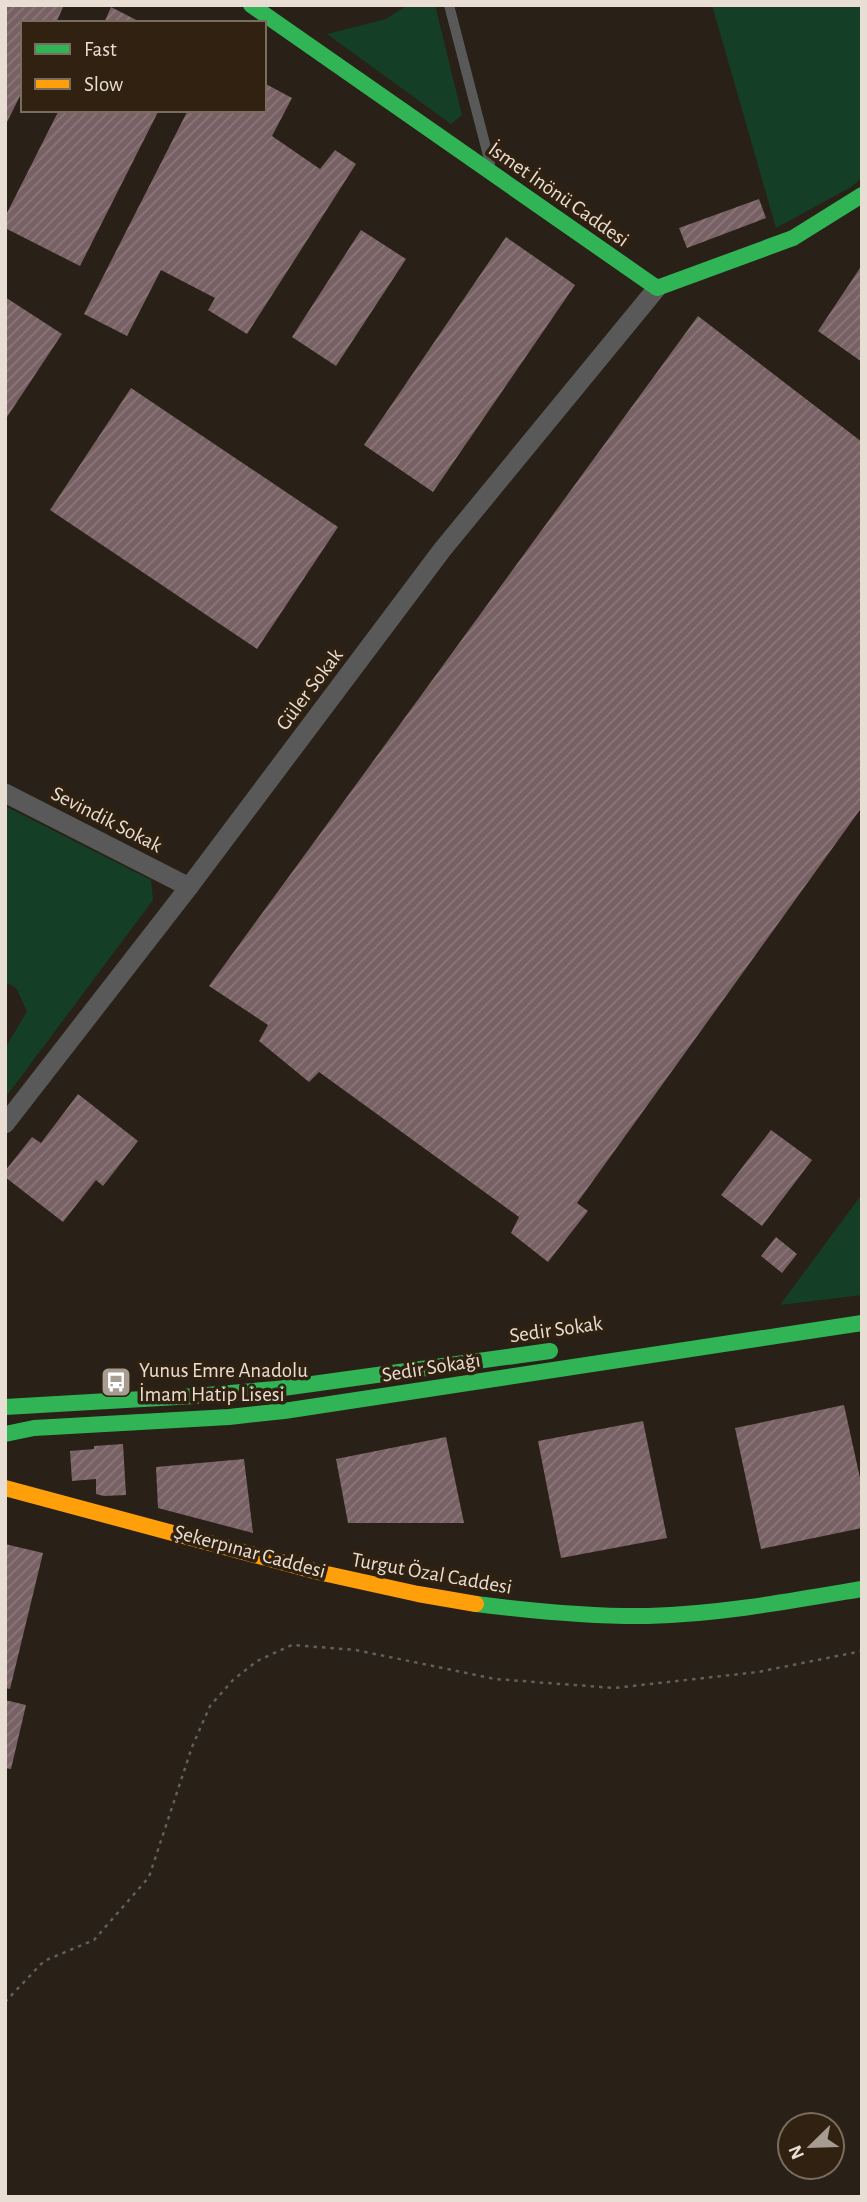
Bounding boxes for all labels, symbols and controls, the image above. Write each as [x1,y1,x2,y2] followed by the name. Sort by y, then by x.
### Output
[21,21,266,112] legend
[84,39,117,60] text: Fast
[84,74,123,95] text: Slow
[485,137,633,251] street label: İsmet İnönü Caddesi
[272,644,347,734] street label: Güler Sokak
[48,783,166,857] street label: Sevindik Sokak
[508,1313,604,1346] street label: Sedir Sokak
[380,1349,482,1386] street label: Sedir Sokağı
[139,1360,308,1405] place label: Yunus Emre Anadolu İmam Hatip Lisesi
[99,1365,133,1399] bus stop icon: Yunus Emre Anadolu İmam Hatip Lisesi
[172,1521,328,1582] street label: Şekerpınar Caddesi
[350,1548,514,1598] street label: Turgut Özal Caddesi
[776,2111,846,2181] north arrow
[785,2142,808,2162] text: N

